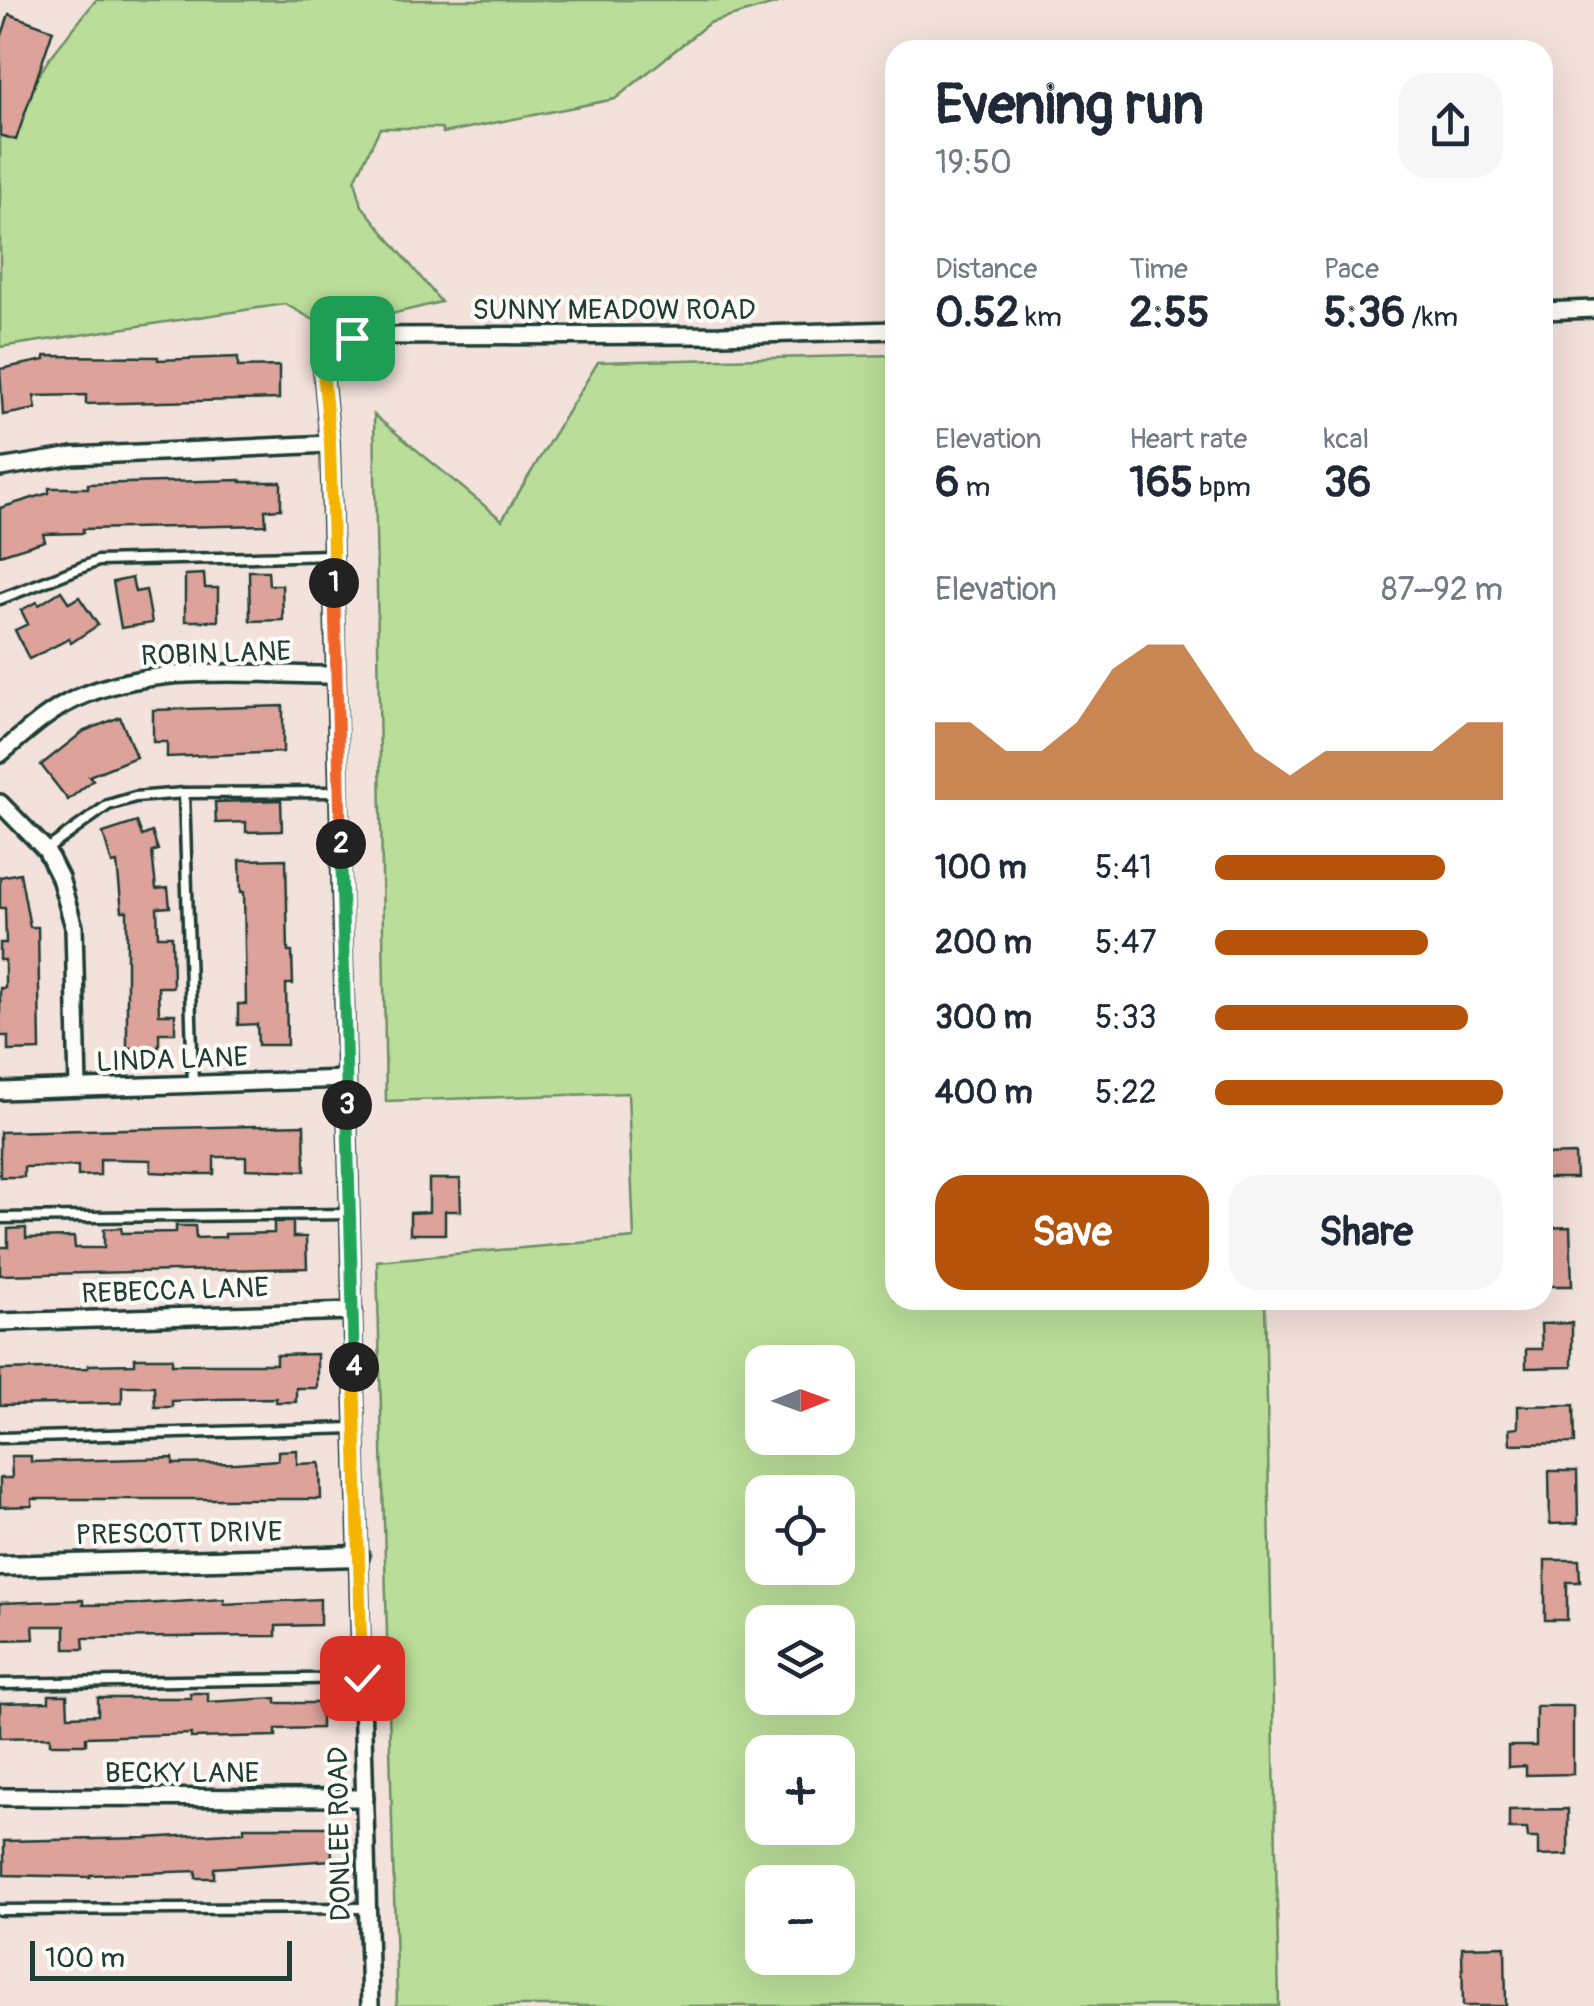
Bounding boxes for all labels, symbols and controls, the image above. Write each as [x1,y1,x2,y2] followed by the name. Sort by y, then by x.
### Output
[935,71,1204,140] text: Evening run
[1398,73,1503,178] button: share
[935,143,1012,183] text: 19:50
[935,252,1037,287] text: Distance
[1129,252,1188,287] text: Time
[1324,252,1379,287] text: Pace
[935,287,1019,339] text: 0.52
[1129,287,1210,339] text: 2:55
[1324,287,1406,339] text: 5:36
[473,293,756,328] street label: SUNNY MEADOW ROAD
[310,296,395,381] pin
[1019,300,1062,335] text: km
[1406,300,1458,335] text: /km
[325,311,380,366] icon: arrive
[935,422,1042,457] text: Elevation
[1129,422,1247,457] text: Heart rate
[1324,422,1369,457] text: kcal
[935,457,959,509] text: 6
[1129,457,1193,509] text: 165
[1324,457,1372,509] text: 36
[959,470,990,505] text: m
[1193,470,1251,505] text: bpm
[309,558,359,608] pin: 1
[329,565,339,600] text: 1
[935,570,1057,610] text: Elevation
[1381,570,1503,610] text: 87–92 m
[140,634,292,674] street label: ROBIN LANE
[316,819,366,869] pin: 2
[333,826,349,861] text: 2
[935,848,1027,888] text: 100 m
[1095,848,1152,888] text: 5:41
[935,923,1032,963] text: 200 m
[1095,923,1156,963] text: 5:47
[935,998,1032,1038] text: 300 m
[1095,998,1157,1038] text: 5:33
[95,1040,249,1080] street label: LINDA LANE
[935,1073,1033,1113] text: 400 m
[1095,1073,1157,1113] text: 5:22
[322,1080,372,1130] pin: 3
[339,1087,355,1122] text: 3
[935,1175,1209,1290] button: Save
[1229,1175,1503,1290] button: Share
[81,1270,269,1312] street label: REBECCA LANE
[329,1342,379,1392] pin: 4
[745,1345,855,1455] north arrow
[745,1345,855,1975] map controls
[346,1349,362,1384] text: 4
[745,1475,855,1585] button: locate
[75,1515,283,1553] street label: PRESCOTT DRIVE
[745,1605,855,1715] button: layers
[320,1636,405,1721] pin
[335,1651,390,1706] icon: check
[745,1735,855,1845] button: +
[321,1746,359,1922] street label: DONLEE ROAD
[105,1756,259,1791] street label: BECKY LANE
[745,1865,855,1975] button: −
[30,1936,292,1980] scale bar
[45,1941,125,1976] text: 100 m

